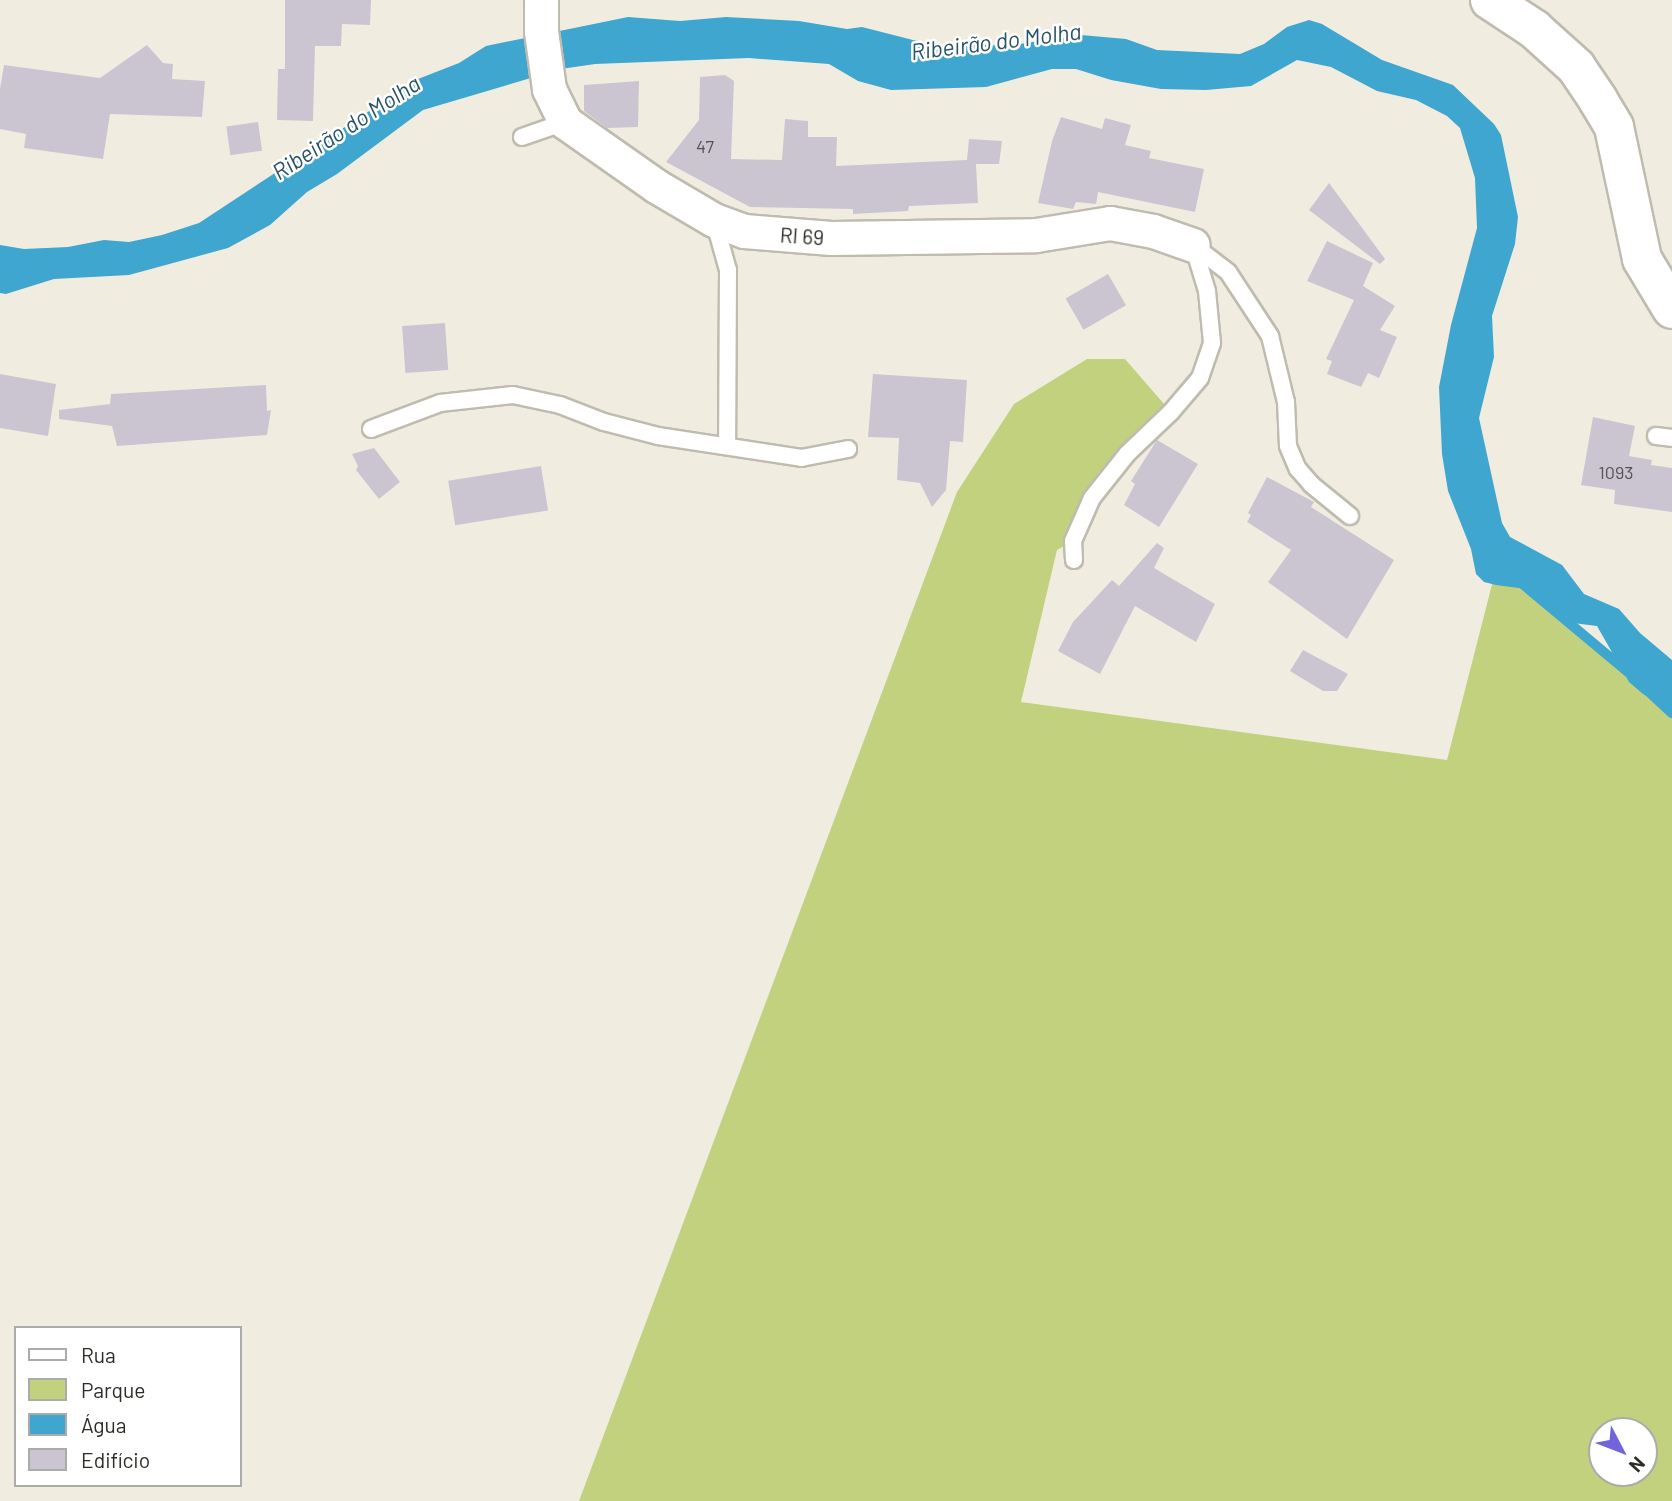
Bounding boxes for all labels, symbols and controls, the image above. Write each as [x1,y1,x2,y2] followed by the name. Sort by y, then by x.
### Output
[909,17,1083,65] water label: Ribeirão do Molha
[267,69,425,185] water label: Ribeirão do Molha
[696,135,714,157] house number: 47
[779,222,825,250] street label: RI 69
[1598,461,1634,483] house number: 1093
[14,1326,242,1487] legend
[81,1342,116,1367] text: Rua
[81,1377,146,1402] text: Parque
[81,1412,127,1437] text: Água
[1588,1417,1658,1487] north arrow
[81,1447,150,1472] text: Edifício
[1625,1453,1650,1477] text: N

